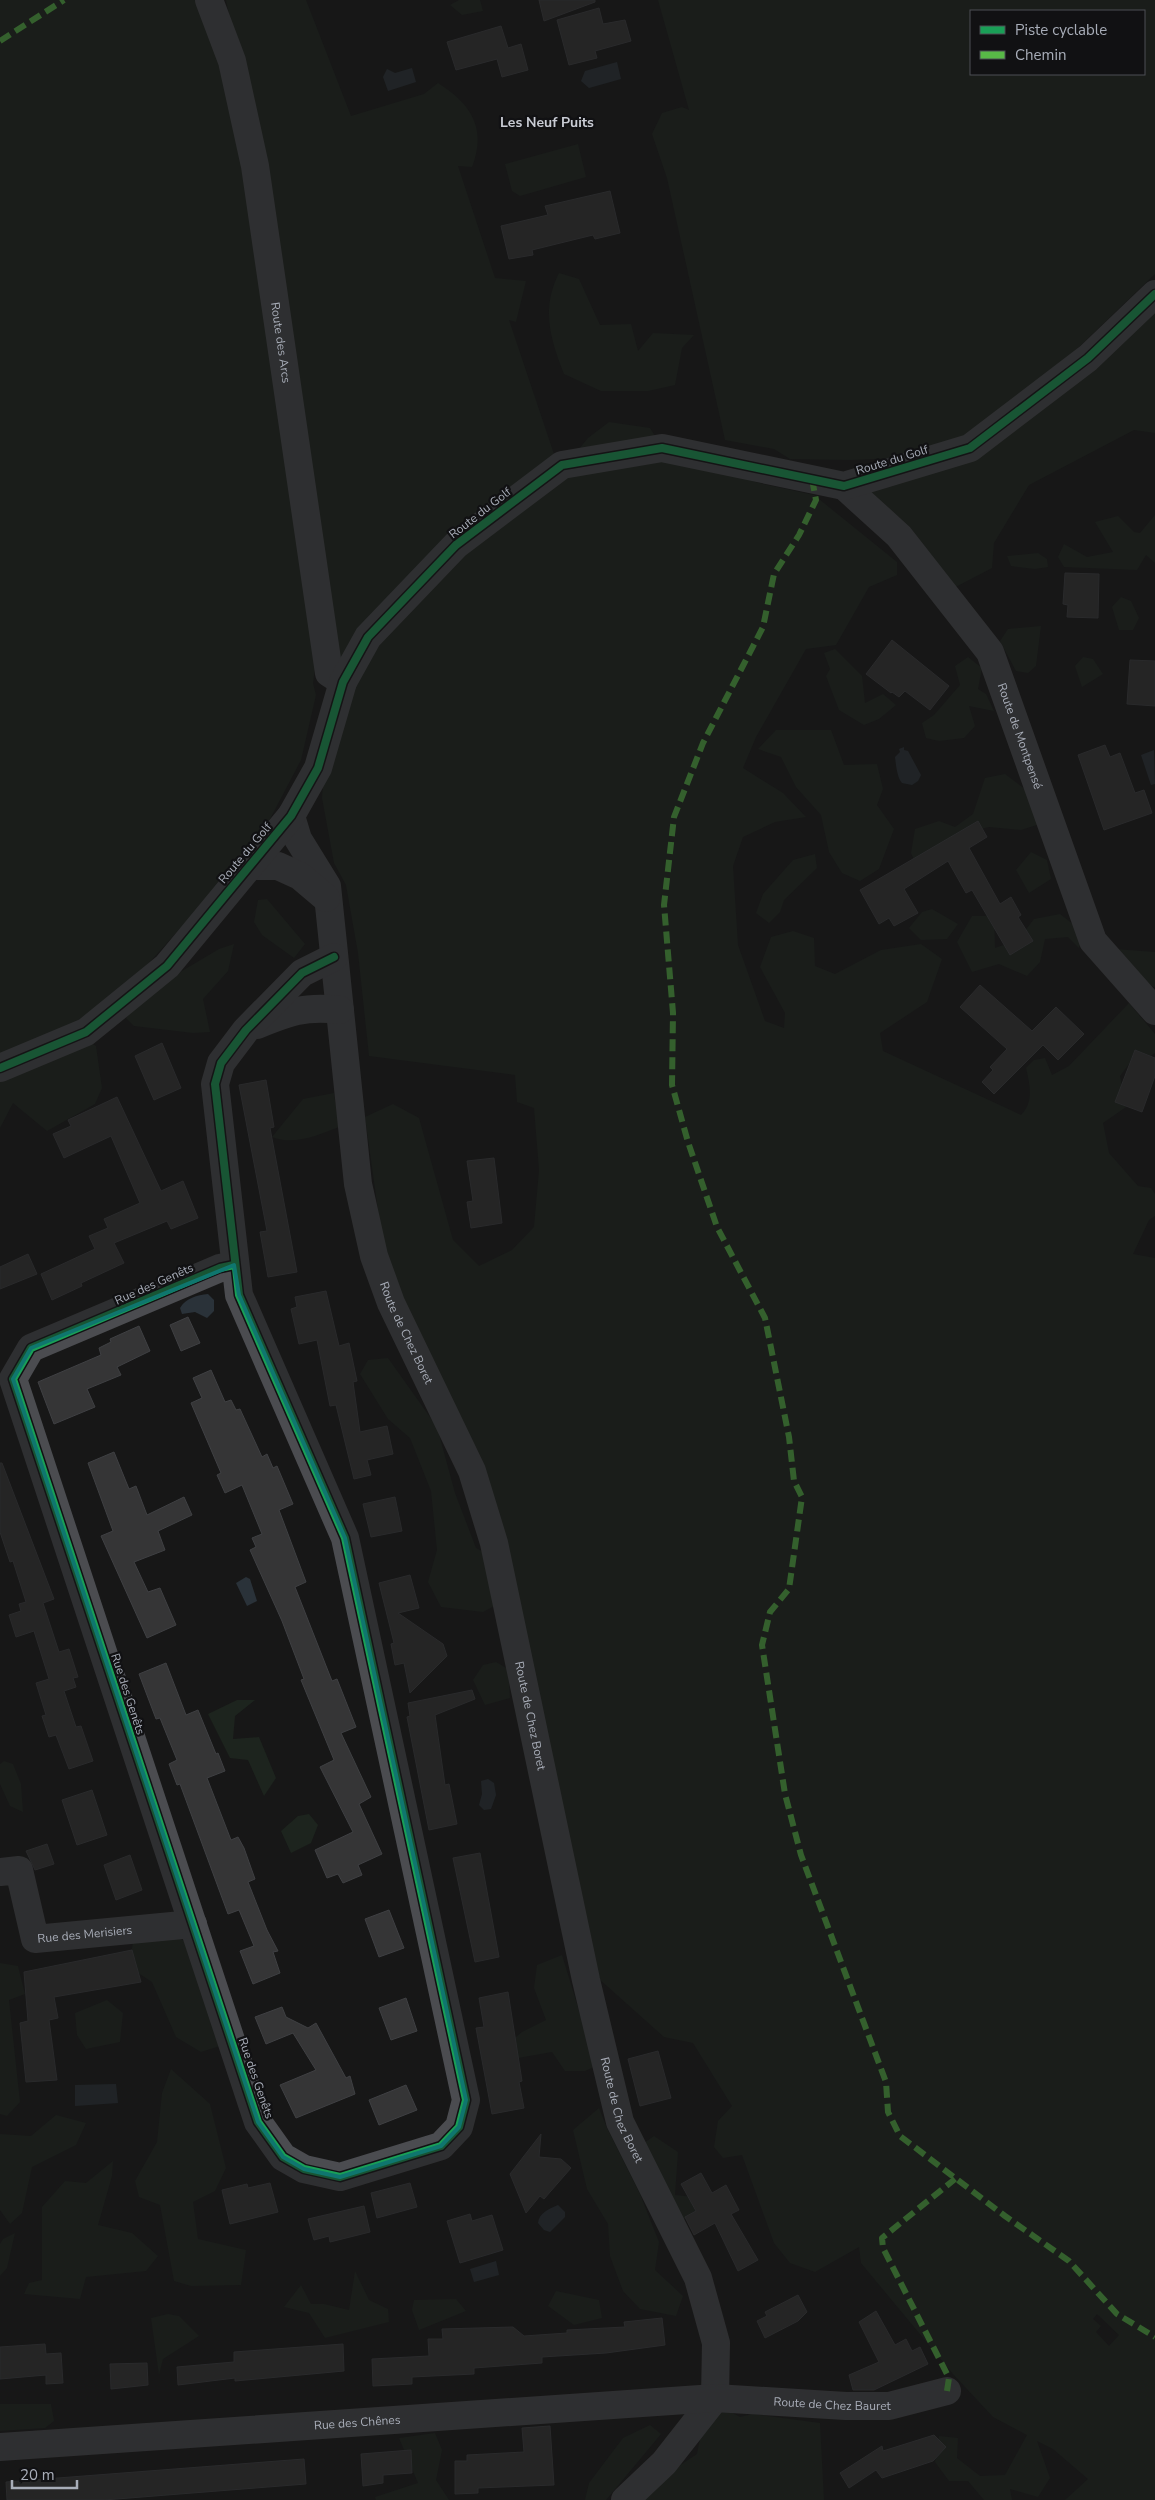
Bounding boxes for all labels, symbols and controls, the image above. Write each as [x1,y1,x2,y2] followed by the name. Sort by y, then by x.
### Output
[970,10,1145,75] legend
[1015,20,1107,40] text: Piste cyclable
[1015,45,1066,65] text: Chemin
[500,113,594,132] district label: Les Neuf Puits
[267,301,295,384] street label: Route des Arcs
[854,441,931,479] street label: Route du Golf
[446,483,515,542] street label: Route du Golf
[994,681,1046,791] street label: Route de Montpensé
[215,819,276,887] street label: Route du Golf
[112,1259,196,1309] street label: Rue des Genêts
[376,1279,437,1387] street label: Route de Chez Boret
[107,1651,149,1737] street label: Rue des Genêts
[511,1660,550,1773] street label: Route de Chez Boret
[37,1922,133,1947] street label: Rue des Merisiers
[235,2035,277,2121] street label: Rue des Genêts
[597,2055,647,2166] street label: Route de Chez Boret
[773,2394,892,2414] street label: Route de Chez Bauret
[313,2412,401,2433] street label: Rue des Chênes
[12,2458,78,2490] scale bar
[20,2465,55,2485] text: 20 m

